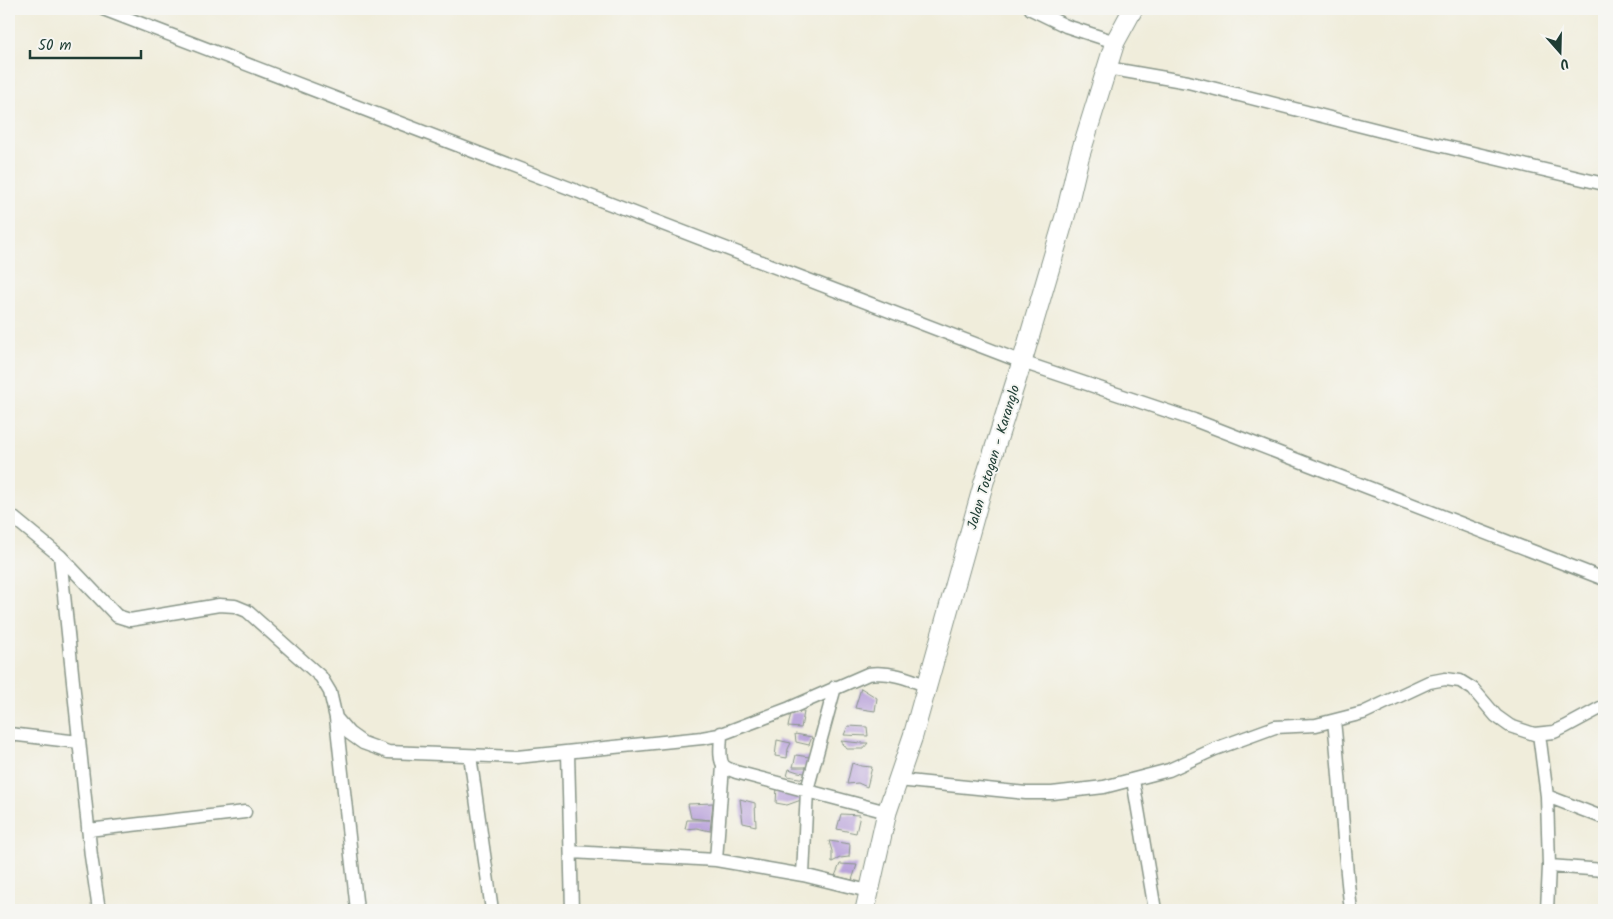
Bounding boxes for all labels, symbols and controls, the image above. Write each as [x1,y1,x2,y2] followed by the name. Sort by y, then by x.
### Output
[30,28,141,60] scale bar
[1536,28,1586,78] north arrow
[38,34,72,58] text: 50 m
[1556,52,1572,75] text: U
[962,382,1026,532] street label: Jalan Totogan - Karanglo

